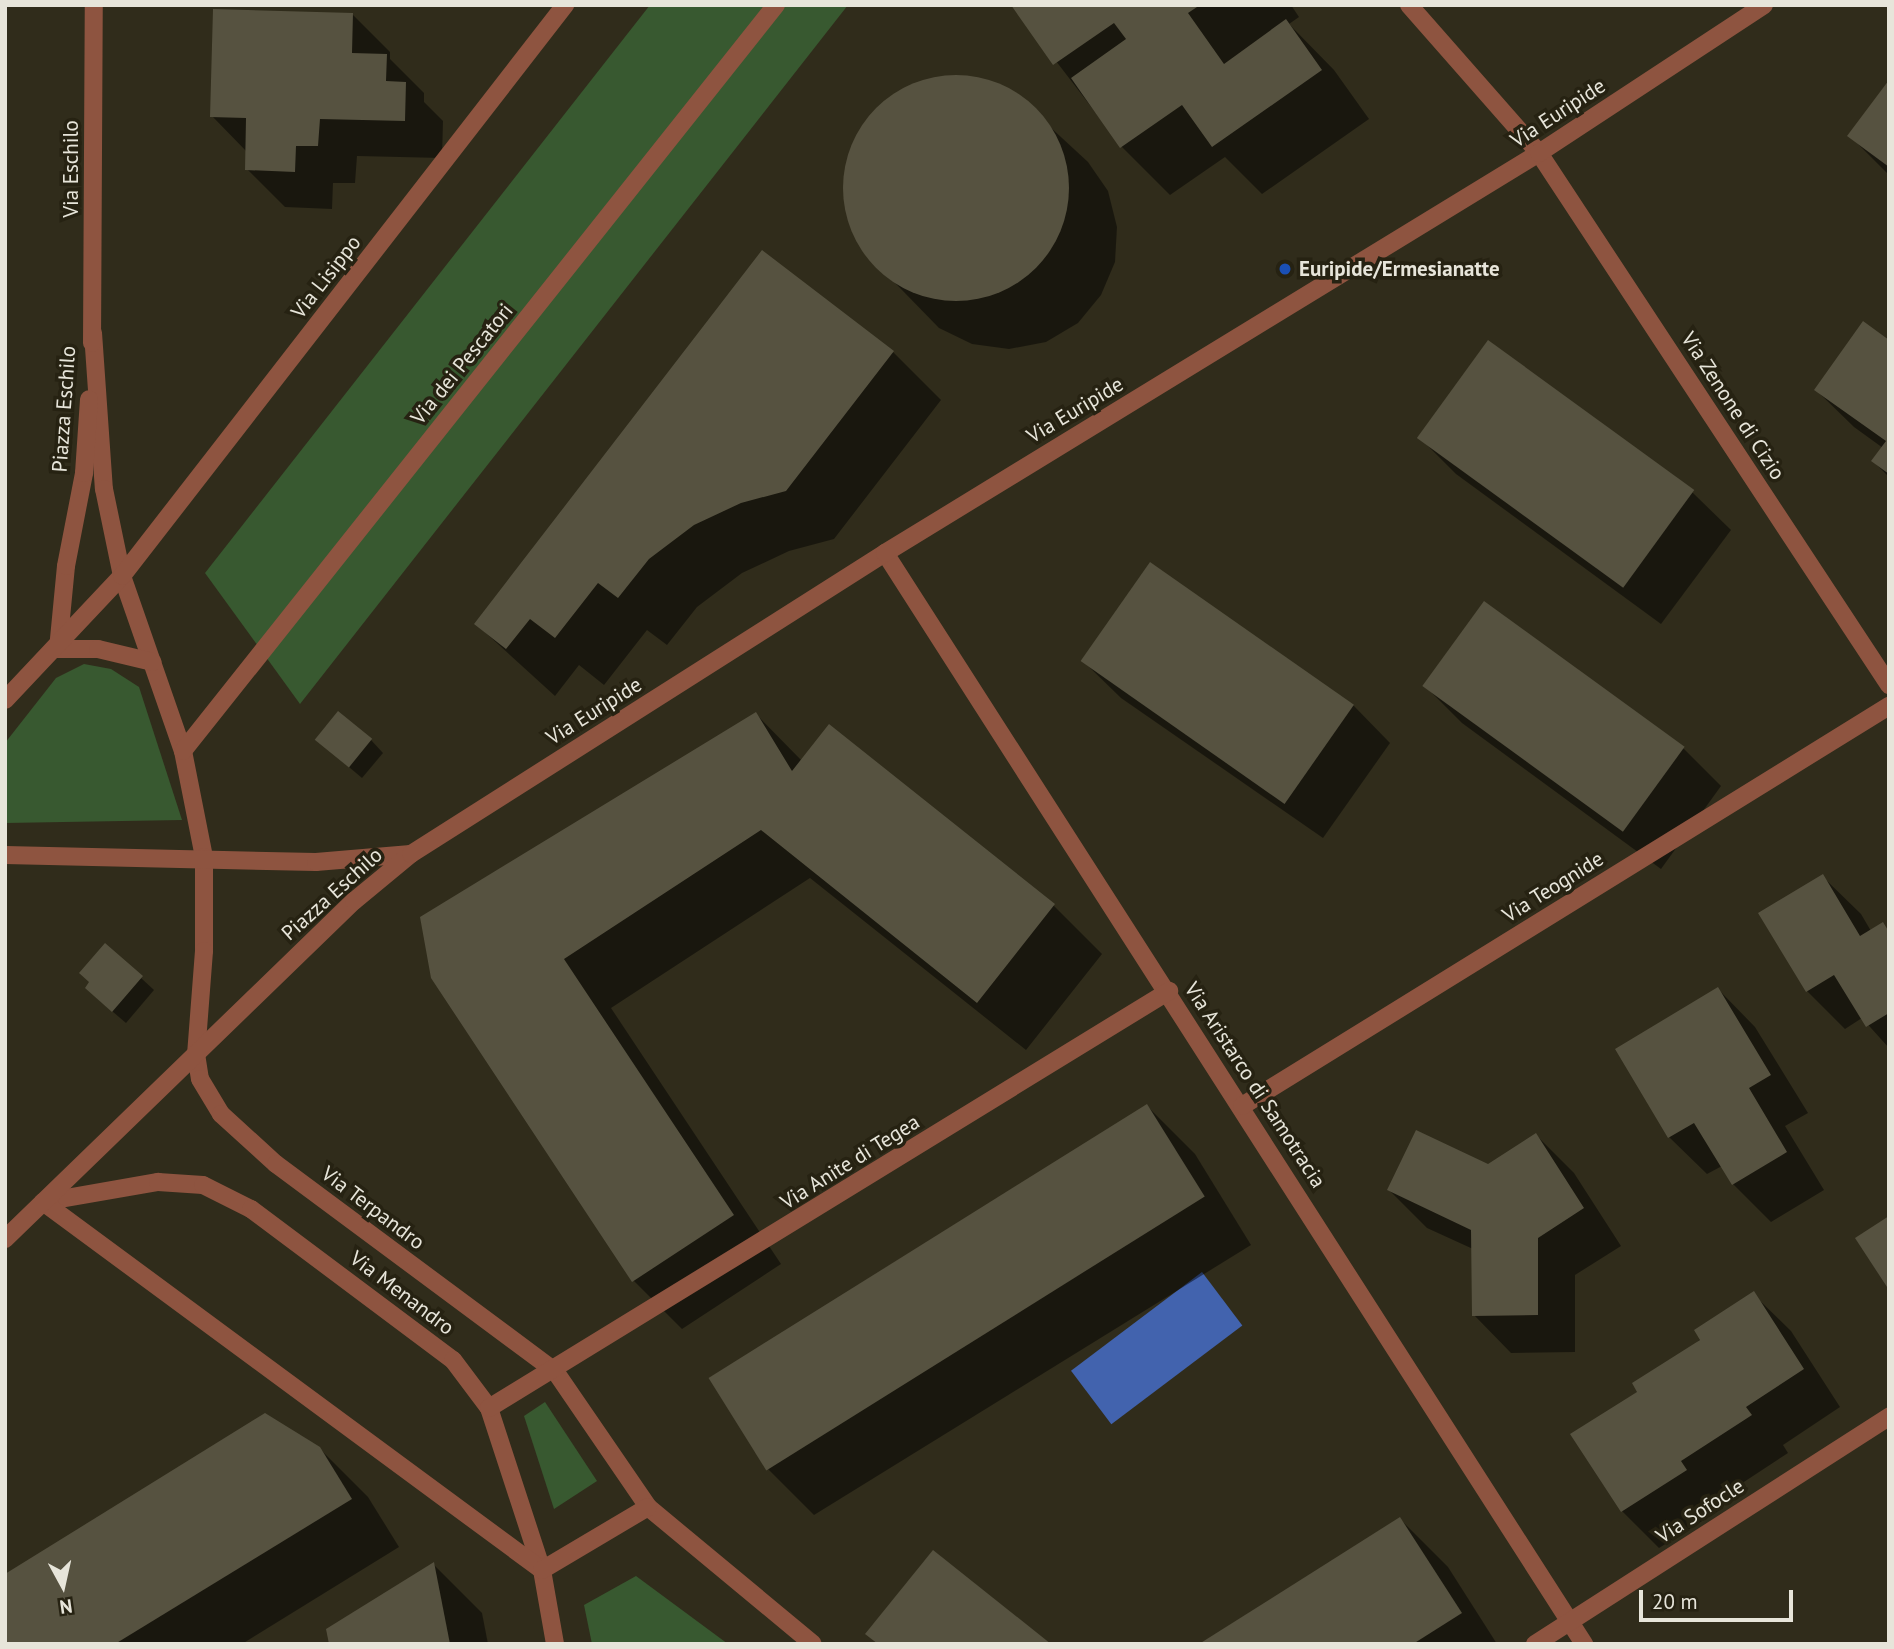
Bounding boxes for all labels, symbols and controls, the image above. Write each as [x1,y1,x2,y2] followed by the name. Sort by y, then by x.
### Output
[1506,73,1610,153] street label: Via Euripide
[58,120,84,218] street label: Via Eschilo
[286,230,366,324] street label: Via Lisippo
[1299,256,1500,282] place label: Euripide/Ermesianatte
[1277,261,1293,277] marker: Euripide/Ermesianatte
[406,299,518,429] street label: Via dei Pescatori
[1676,327,1790,485] street label: Via Zenone di Cizio
[47,345,81,473] street label: Piazza Eschilo
[1022,371,1128,449] street label: Via Euripide
[542,672,646,750] street label: Via Euripide
[277,842,387,946] street label: Piazza Eschilo
[1498,846,1608,928] street label: Via Teognide
[1179,977,1331,1193] street label: Via Aristarco di Samotracia
[775,1109,925,1215] street label: Via Anite di Tegea
[316,1161,430,1255] street label: Via Terpandro
[345,1246,459,1340] street label: Via Menandro
[1651,1473,1749,1549] street label: Via Sofocle
[28,1551,98,1621] north arrow
[1642,1576,1796,1620] scale bar
[1652,1588,1698,1615] text: 20 m
[58,1594,74,1620] text: N

